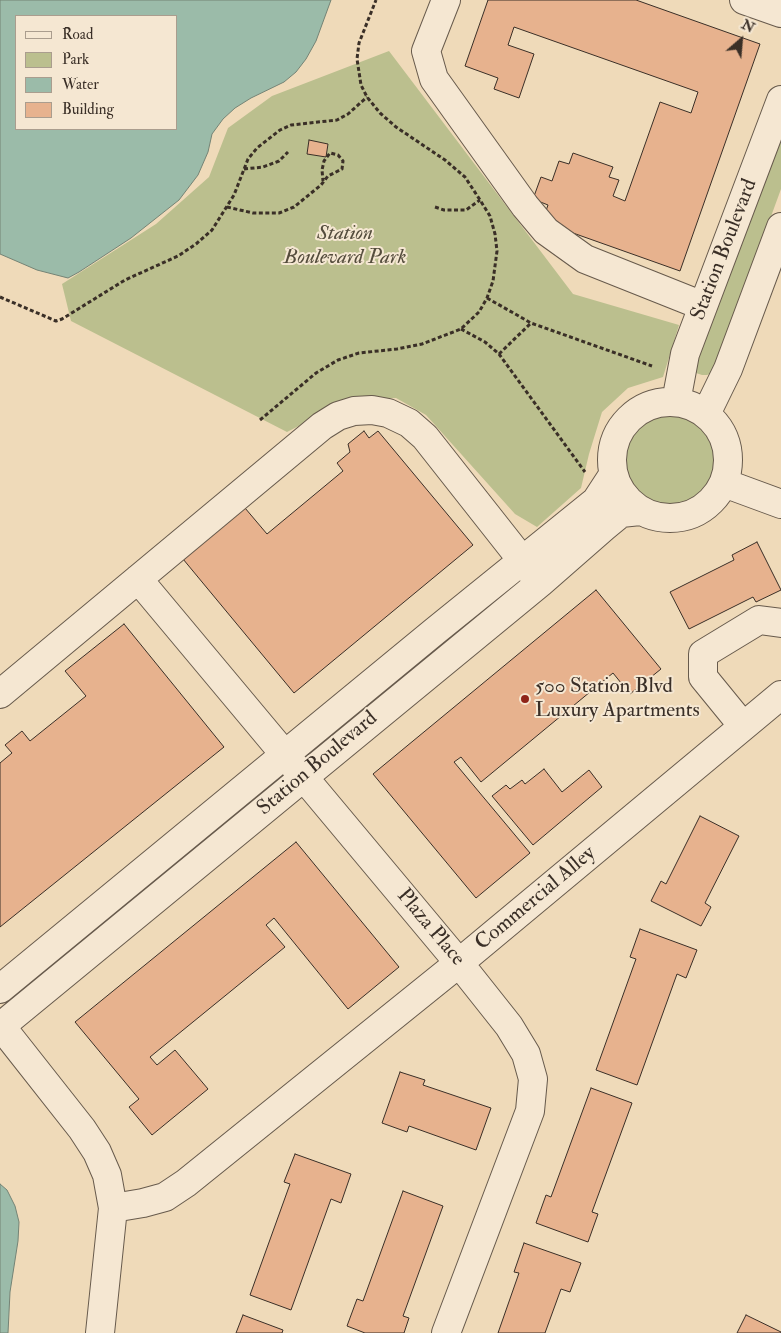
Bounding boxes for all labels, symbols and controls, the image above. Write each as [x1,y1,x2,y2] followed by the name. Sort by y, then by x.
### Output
[15,15,178,130] legend
[716,15,766,65] north arrow
[739,16,757,37] text: N
[62,25,93,44] text: Road
[62,50,89,69] text: Park
[62,75,99,94] text: Water
[62,100,114,119] text: Building
[687,176,763,324] street label: Station Boulevard
[284,221,406,271] park label: Station Boulevard Park
[535,674,700,724] place label: 500 Station Blvd Luxury Apartments
[519,693,531,705] marker: 500 Station Blvd Luxury Apartments
[253,706,383,822] street label: Station Boulevard
[471,841,601,957] street label: Commercial Alley
[390,884,470,972] street label: Plaza Place

